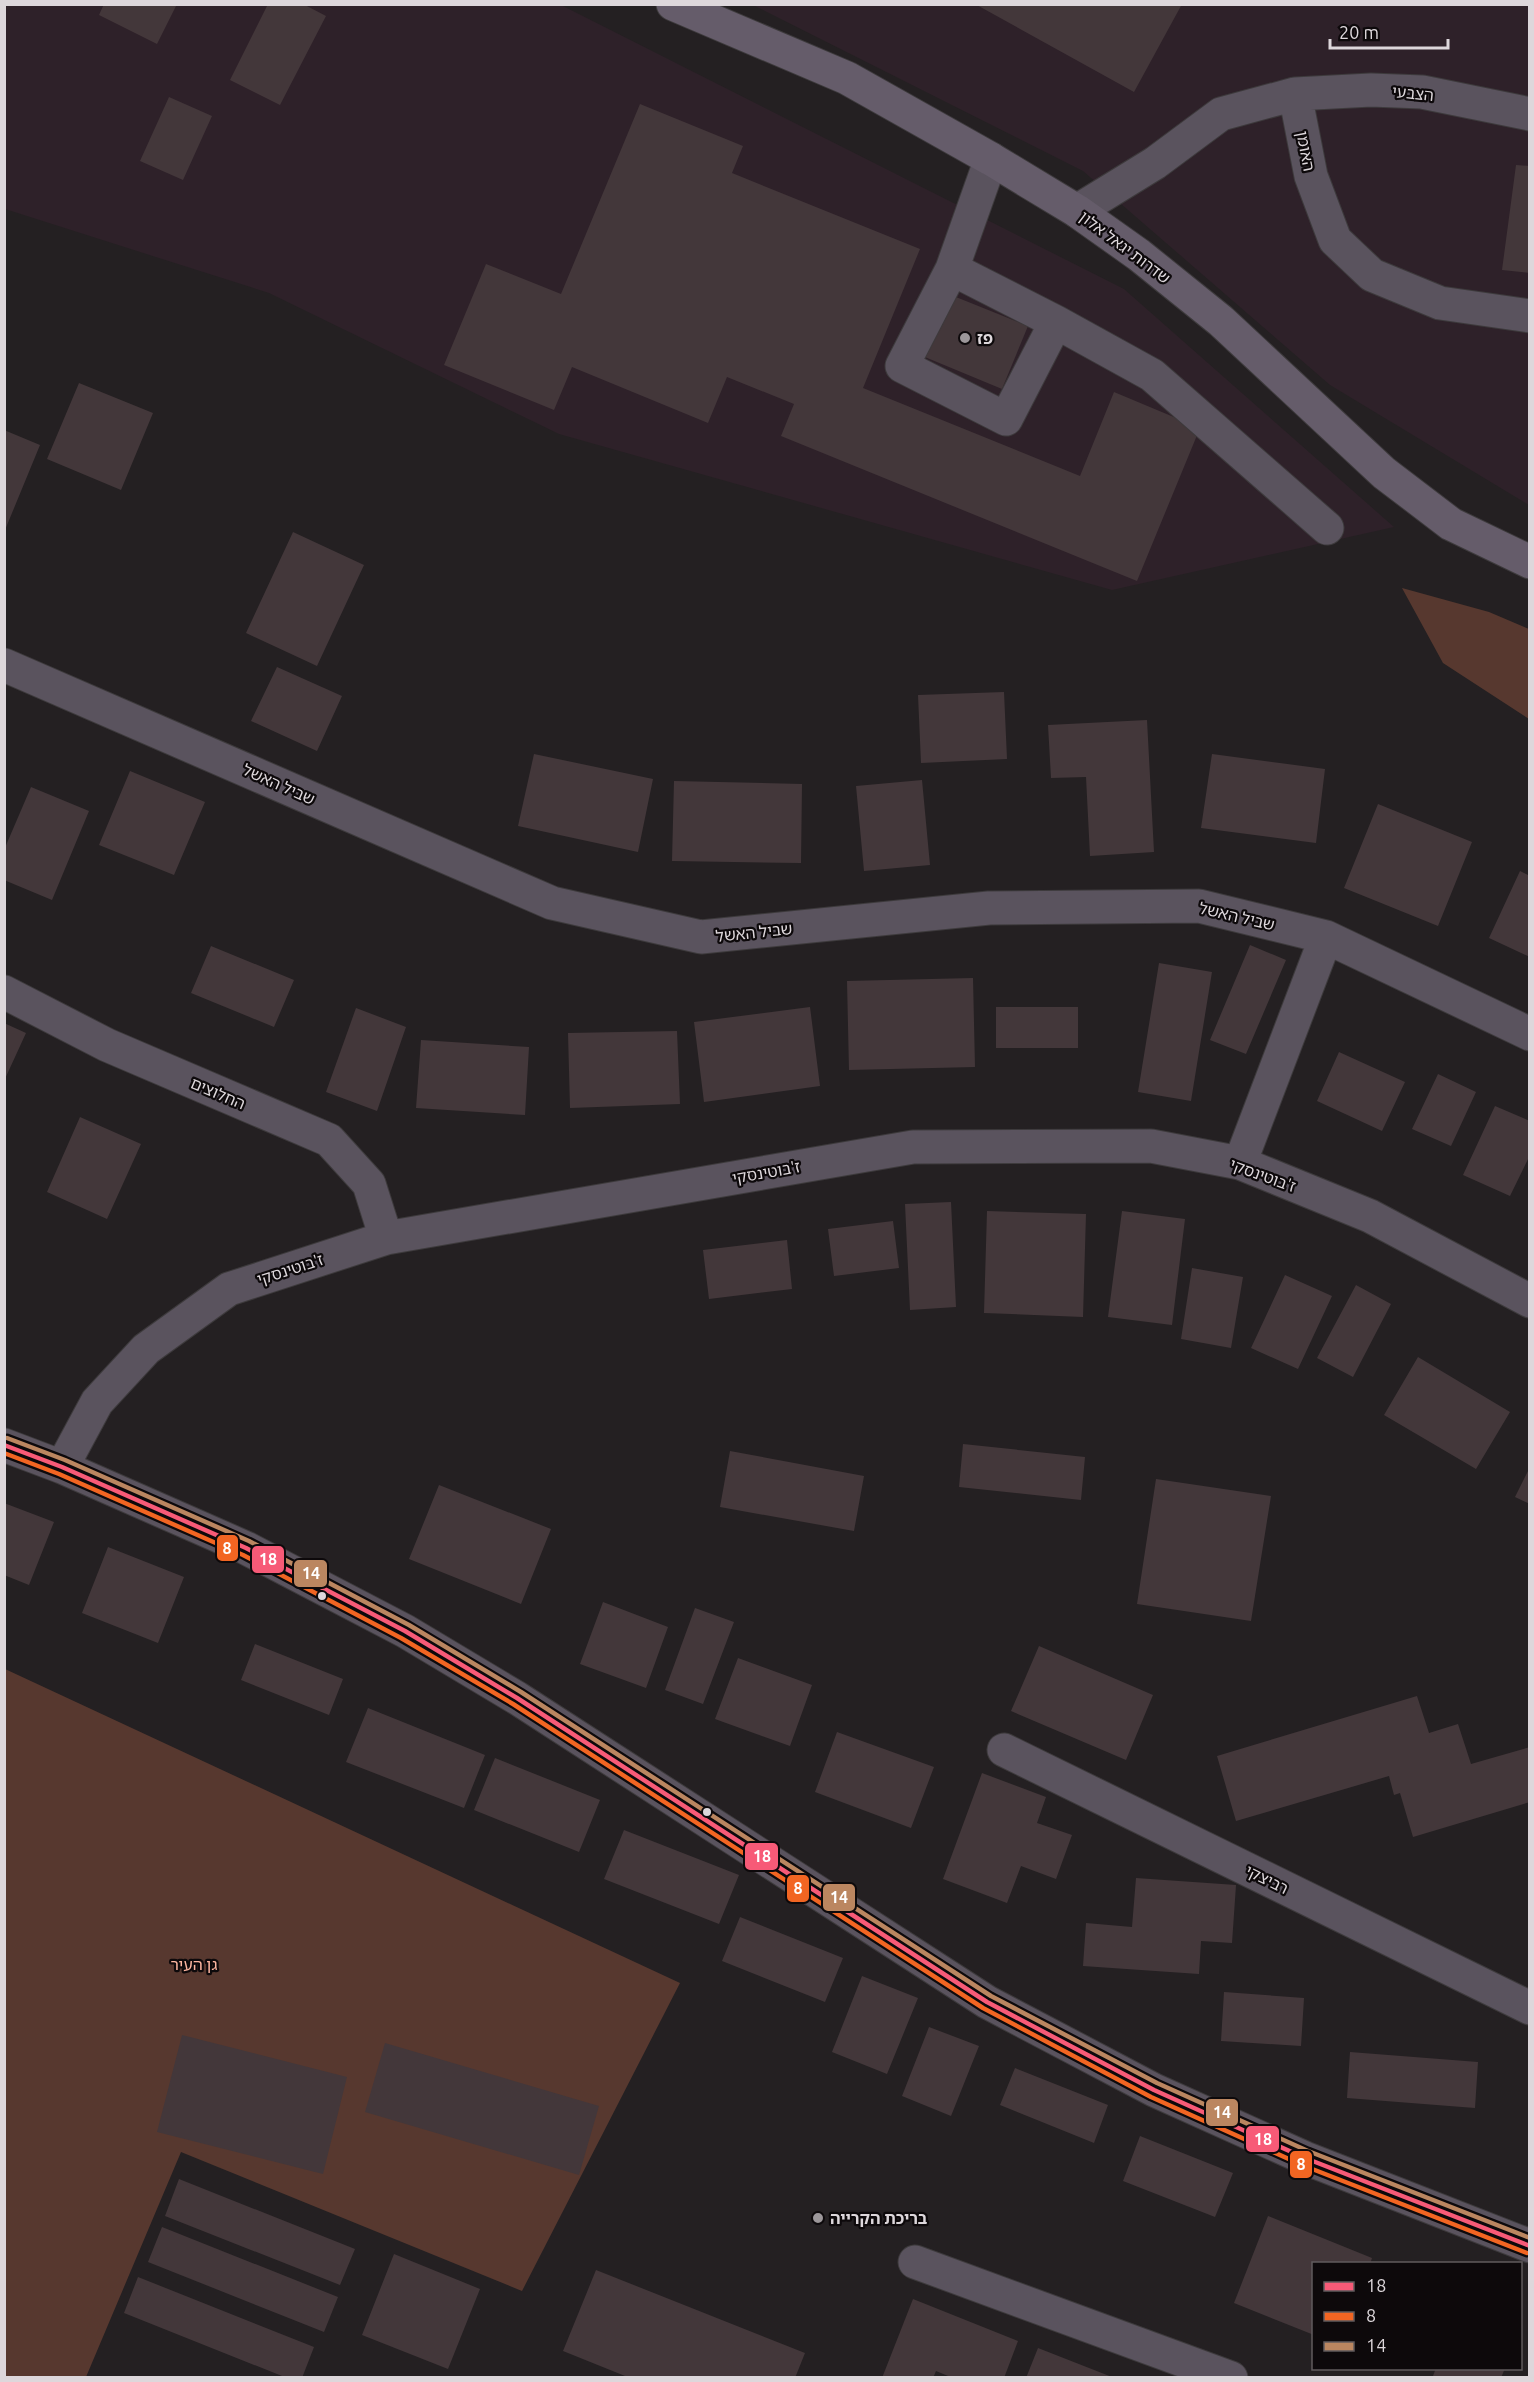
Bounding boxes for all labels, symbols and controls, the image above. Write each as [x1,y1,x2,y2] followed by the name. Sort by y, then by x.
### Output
[1330,12,1448,50] scale bar
[1339,22,1379,42] text: 20 m
[1391,82,1435,104] street label: הצבעי
[1293,129,1319,173] street label: האומן
[1076,207,1174,287] street label: שדרות יגאל אלון
[977,329,993,347] place label: פז
[958,331,972,345] marker: פז
[240,760,318,808] street label: שביל האשל
[1197,899,1277,933] street label: שביל האשל
[715,919,793,945] street label: שביל האשל
[188,1073,248,1113] street label: החלוצים
[1228,1155,1298,1195] street label: ז'בוטינסקי
[731,1157,801,1187] street label: ז'בוטינסקי
[254,1250,326,1288] street label: ז'בוטינסקי
[216,1534,239,1562] line badge: 8
[222,1539,232,1557] text: 8
[251,1545,285,1574] line badge: 18
[259,1550,277,1568] text: 18
[293,1559,328,1588] line badge: 14
[302,1564,320,1582] text: 14
[316,1590,328,1602] unlabelled marker
[701,1806,713,1818] unlabelled marker
[744,1842,779,1871] line badge: 18
[753,1847,771,1865] text: 18
[1243,1861,1291,1897] street label: רביצקי
[786,1874,810,1903] line badge: 8
[793,1879,803,1897] text: 8
[822,1883,856,1912] line badge: 14
[830,1888,848,1906] text: 14
[170,1955,218,1973] park label: גן העיר
[1205,2098,1239,2127] line badge: 14
[1213,2103,1231,2121] text: 14
[1245,2125,1280,2153] line badge: 18
[1254,2130,1272,2148] text: 18
[1289,2150,1313,2179] line badge: 8
[1296,2155,1306,2173] text: 8
[830,2209,928,2227] place label: בריכת הקרייה
[811,2211,825,2225] marker: בריכת הקרייה
[1312,2262,1522,2370] legend
[1366,2275,1386,2295] text: 18
[1366,2305,1376,2325] text: 8
[1366,2335,1386,2355] text: 14

